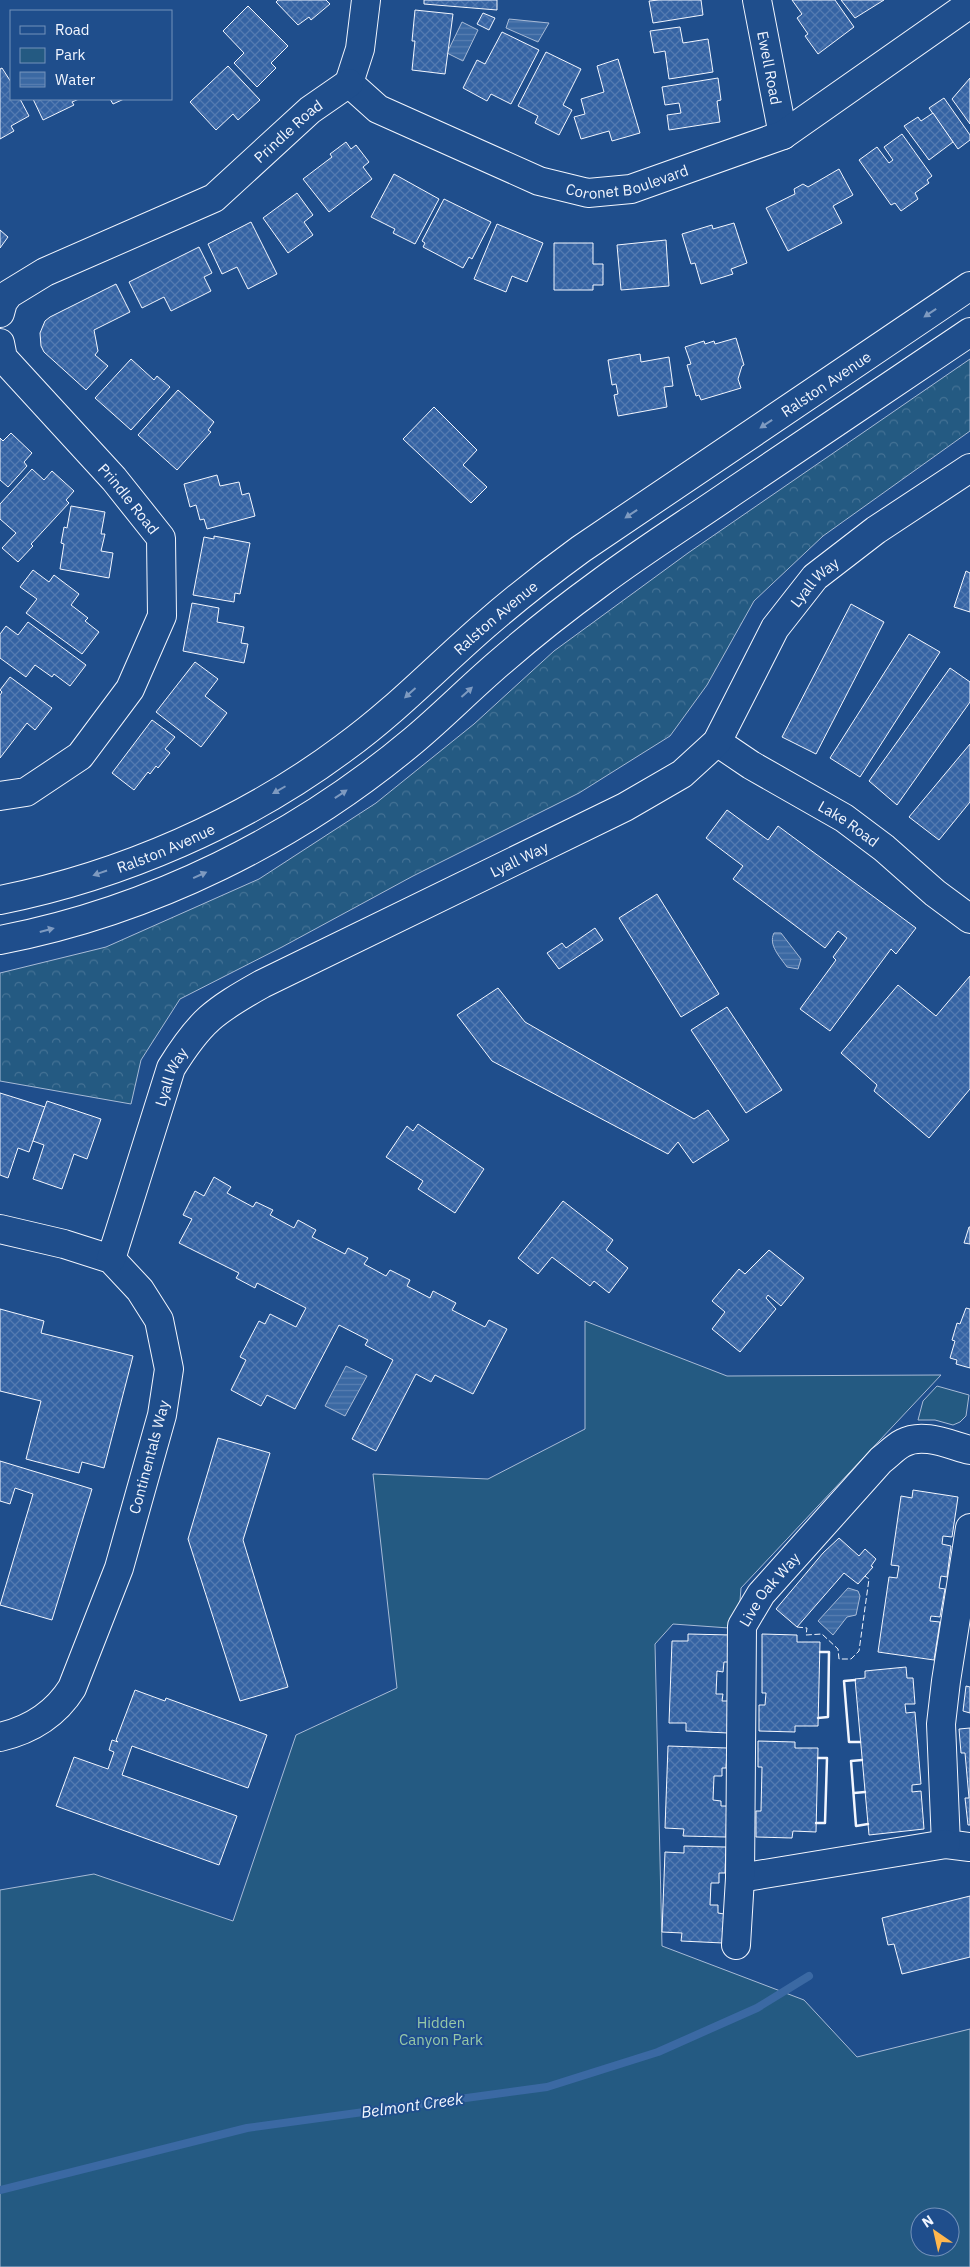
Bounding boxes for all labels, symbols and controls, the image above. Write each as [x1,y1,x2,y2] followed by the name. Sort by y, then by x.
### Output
[10,10,172,100] legend
[55,20,90,39] text: Road
[754,29,786,106] street label: Ewell Road
[55,45,85,64] text: Park
[55,70,96,89] text: Water
[250,95,326,167] street label: Prindle Road
[564,160,691,203] street label: Coronet Boulevard
[923,308,936,318] one-way arrow
[777,346,874,421] street label: Ralston Avenue
[759,419,772,429] one-way arrow
[95,459,163,538] street label: Prindle Road
[624,509,638,519] one-way arrow
[786,553,843,611] street label: Lyall Way
[449,576,541,659] street label: Ralston Avenue
[460,686,472,698] one-way arrow
[403,688,416,699] one-way arrow
[273,786,286,795] one-way arrow
[334,790,348,799] one-way arrow
[815,796,883,851] street label: Lake Road
[114,819,218,877] street label: Ralston Avenue
[487,836,552,881] street label: Lyall Way
[93,870,108,877] one-way arrow
[193,871,207,879] one-way arrow
[40,925,55,933] one-way arrow
[150,1043,192,1109] street label: Lyall Way
[125,1397,173,1516] street label: Continentals Way
[735,1548,804,1630] street label: Live Oak Way
[399,2013,483,2049] park label: Hidden Canyon Park
[360,2088,465,2122] water label: Belmont Creek
[910,2207,960,2257] north arrow
[918,2211,937,2232] text: N

